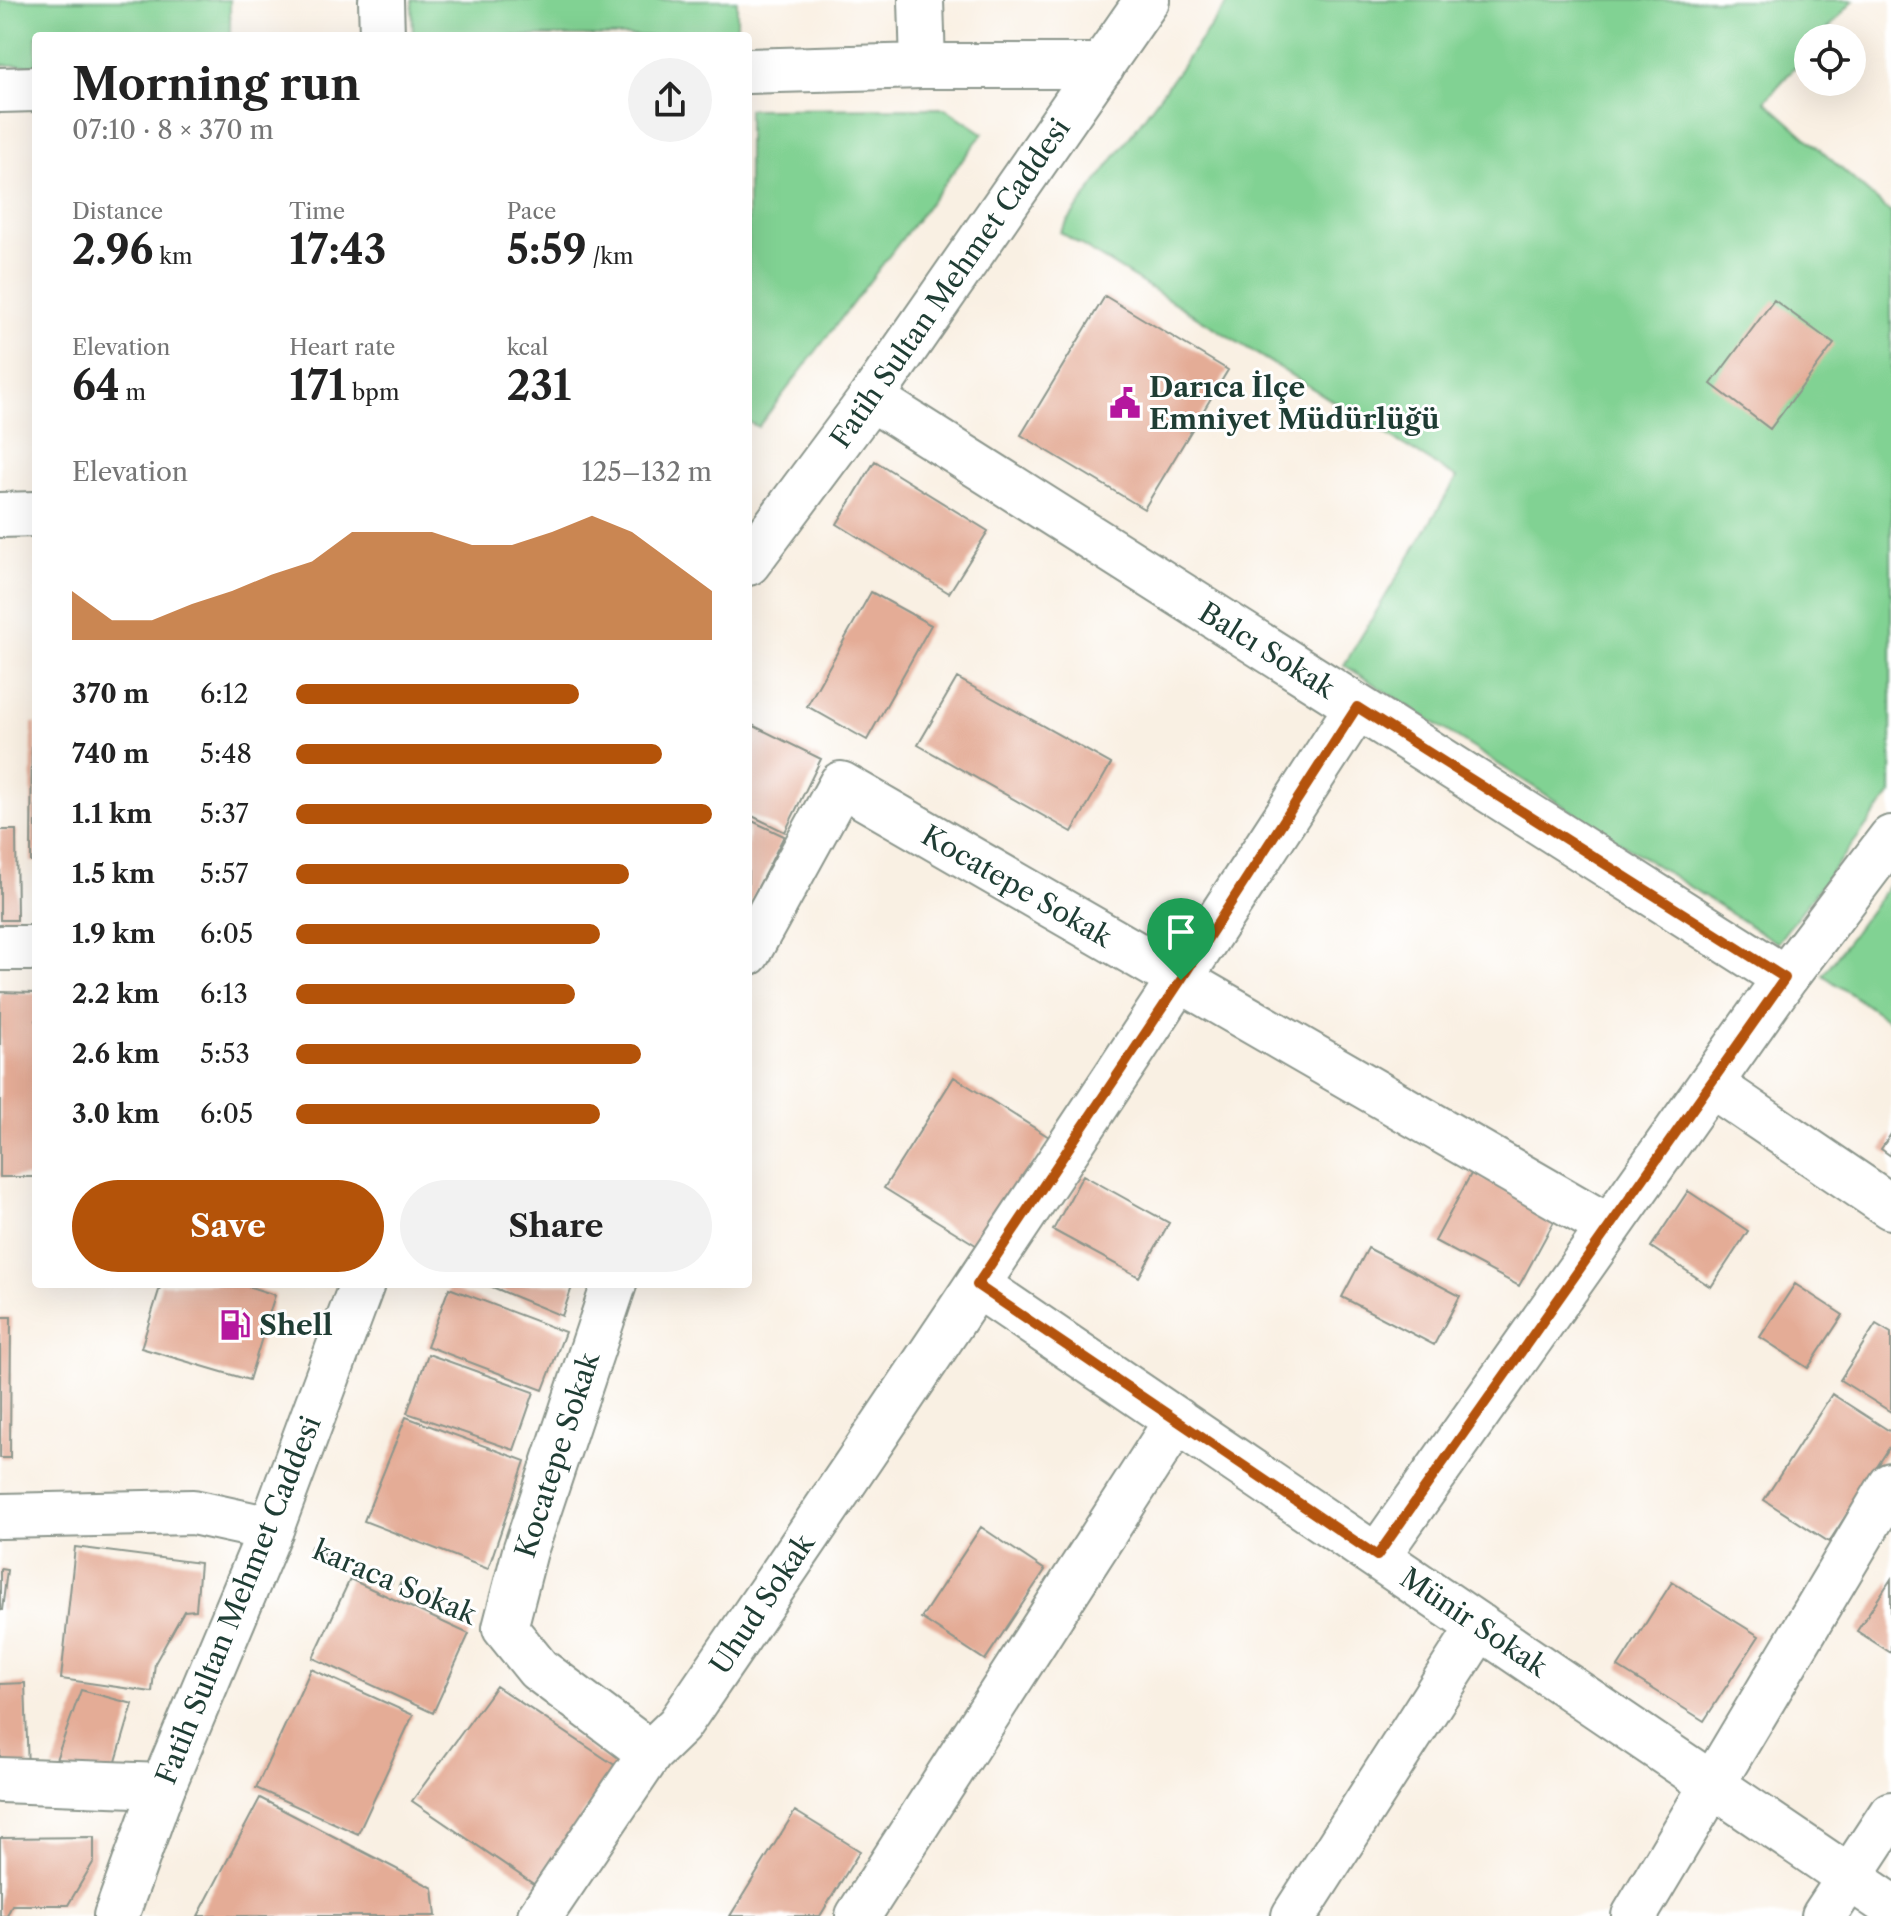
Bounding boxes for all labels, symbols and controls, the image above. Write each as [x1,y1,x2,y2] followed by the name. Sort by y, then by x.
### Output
[1794,24,1866,96] map controls
[1794,24,1866,96] button: locate
[72,57,361,111] text: Morning run
[628,58,712,142] button: share
[823,112,1077,454] street label: Fatih Sultan Mehmet Caddesi
[72,114,274,146] text: 07:10 · 8 × 370 m
[72,198,163,225] text: Distance
[289,198,345,225] text: Time
[507,198,556,225] text: Pace
[72,225,154,274] text: 2.96
[289,225,386,274] text: 17:43
[507,225,587,274] text: 5:59
[154,243,193,270] text: km
[587,243,634,270] text: /km
[72,334,170,361] text: Elevation
[289,334,395,361] text: Heart rate
[507,334,548,361] text: kcal
[72,361,120,410] text: 64
[289,361,346,410] text: 171
[507,361,571,410] text: 231
[1149,370,1440,436] place label: Darıca İlçe Emniyet Müdürlüğü
[120,379,146,406] text: m
[346,379,399,406] text: bpm
[1108,386,1142,420] public building icon: Darıca İlçe Emniyet Müdürlüğü
[72,456,188,488] text: Elevation
[582,456,712,488] text: 125–132 m
[1193,595,1343,706] street label: Balcı Sokak
[72,678,149,710] text: 370 m
[200,678,248,710] text: 6:12
[72,738,149,770] text: 740 m
[200,738,252,770] text: 5:48
[72,798,152,830] text: 1.1 km
[200,798,249,830] text: 5:37
[916,818,1120,955] street label: Kocatepe Sokak
[72,858,155,890] text: 1.5 km
[200,858,248,890] text: 5:57
[1147,898,1215,980] pin
[1159,910,1203,954] icon: arrive
[72,918,155,950] text: 1.9 km
[200,918,253,950] text: 6:05
[72,978,159,1010] text: 2.2 km
[200,978,248,1010] text: 6:13
[72,1038,160,1070] text: 2.6 km
[200,1038,250,1070] text: 5:53
[72,1098,160,1130] text: 3.0 km
[200,1098,253,1130] text: 6:05
[72,1180,384,1272] button: Save
[400,1180,712,1272] button: Share
[218,1308,252,1342] fuel station icon: Shell
[259,1308,333,1342] place label: Shell
[508,1346,607,1562] street label: Kocatepe Sokak
[148,1411,328,1789] street label: Fatih Sultan Mehmet Caddesi
[703,1526,822,1680] street label: Uhud Sokak
[308,1532,483,1632] street label: karaca Sokak
[1394,1560,1555,1685] street label: Münir Sokak

